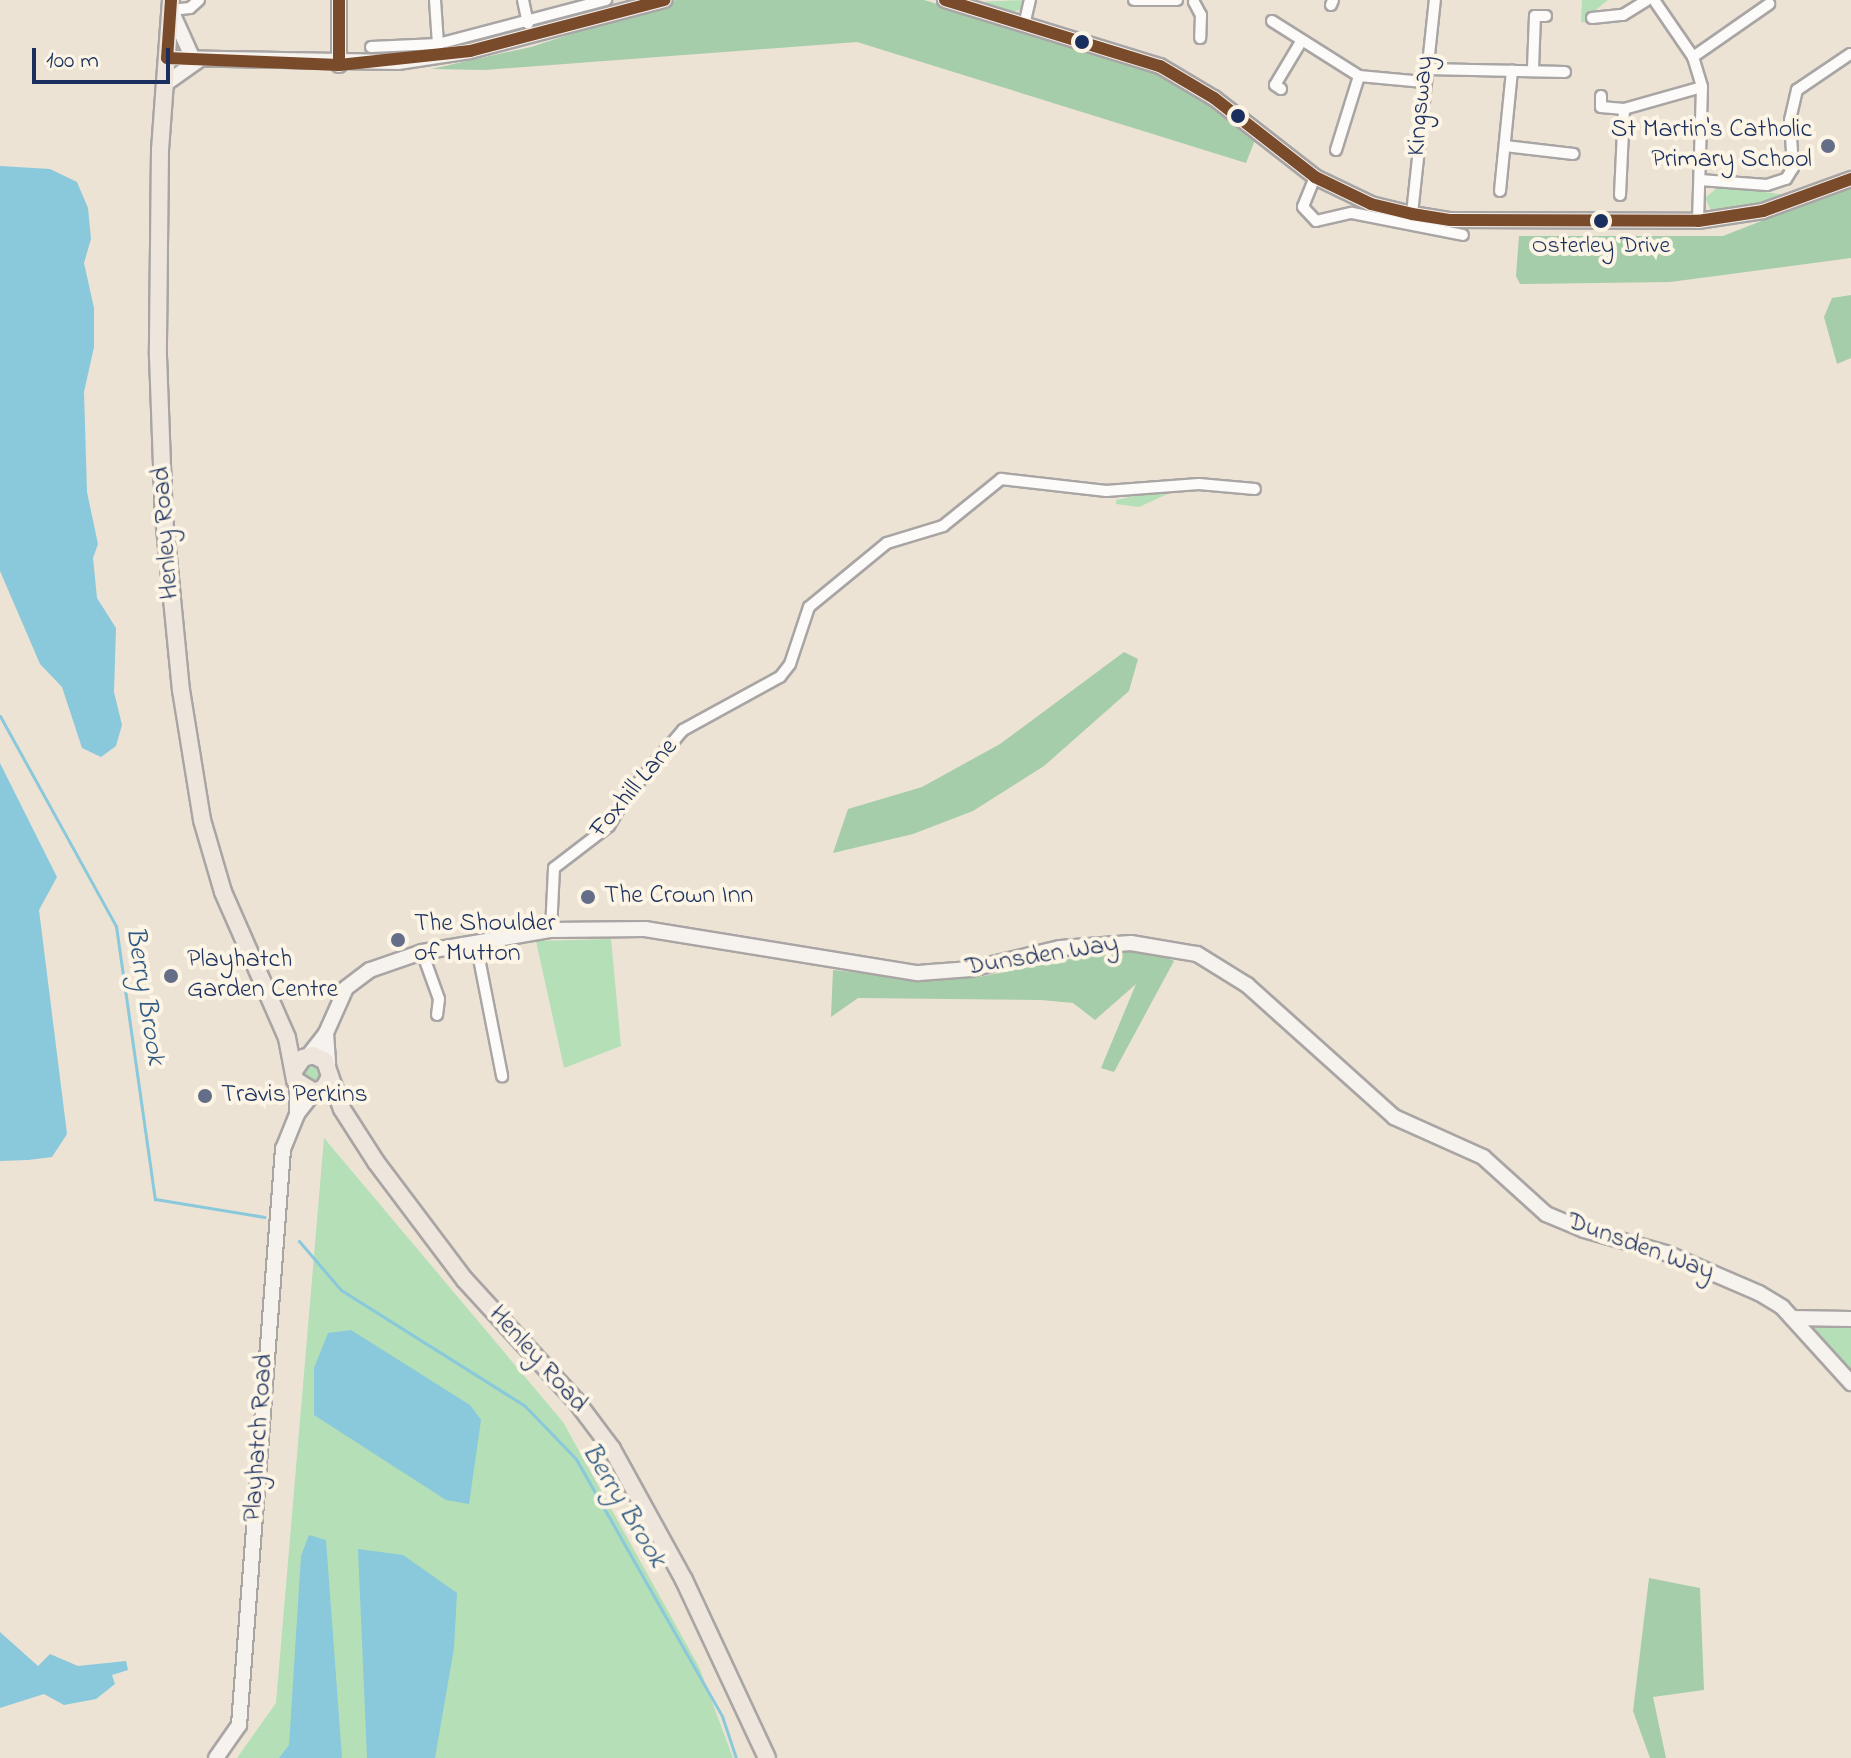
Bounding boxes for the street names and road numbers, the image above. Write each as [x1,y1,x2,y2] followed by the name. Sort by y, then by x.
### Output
[1402,55,1442,157] street label: Kingsway
[147,466,187,600] street label: Henley Road
[584,733,686,845] street label: Foxhill Lane
[963,930,1121,984] street label: Dunsden Way
[1562,1207,1718,1289] street label: Dunsden Way
[481,1300,593,1420] street label: Henley Road
[239,1353,281,1523] street label: Playhatch Road

